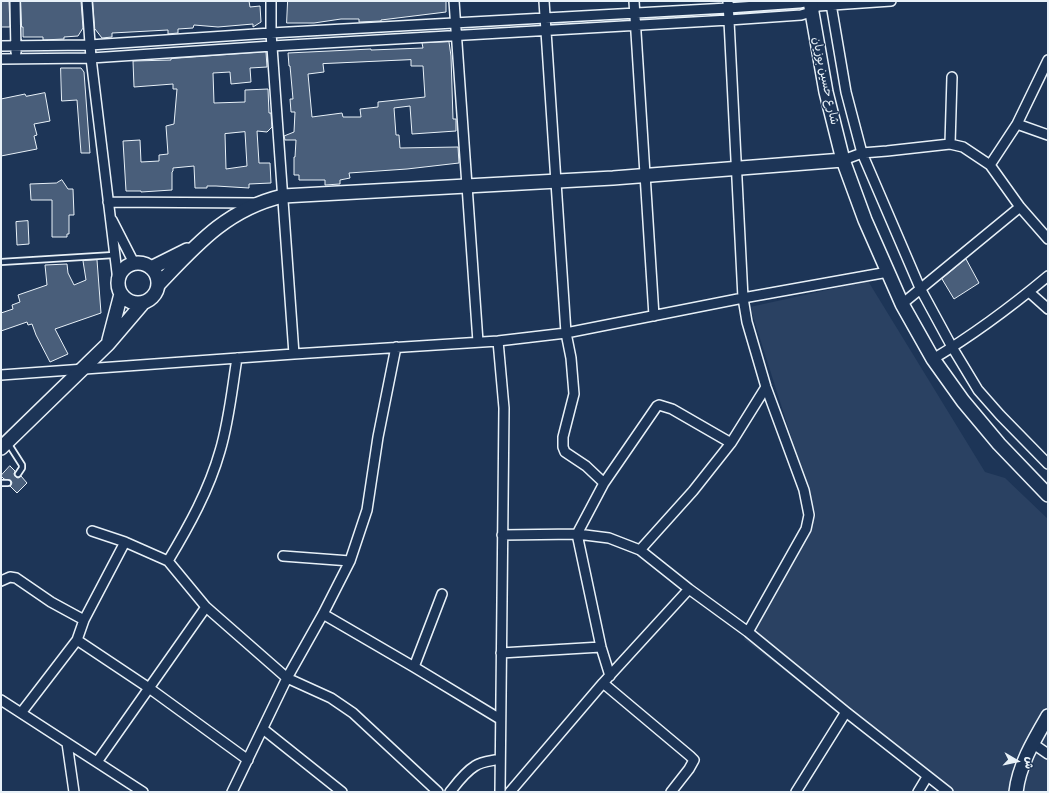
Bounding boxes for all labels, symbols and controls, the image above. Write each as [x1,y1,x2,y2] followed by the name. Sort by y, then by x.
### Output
[809,36,841,126] street label: شارع حسين بوزيان
[997,741,1037,781] north arrow
[1022,756,1037,770] text: ش

